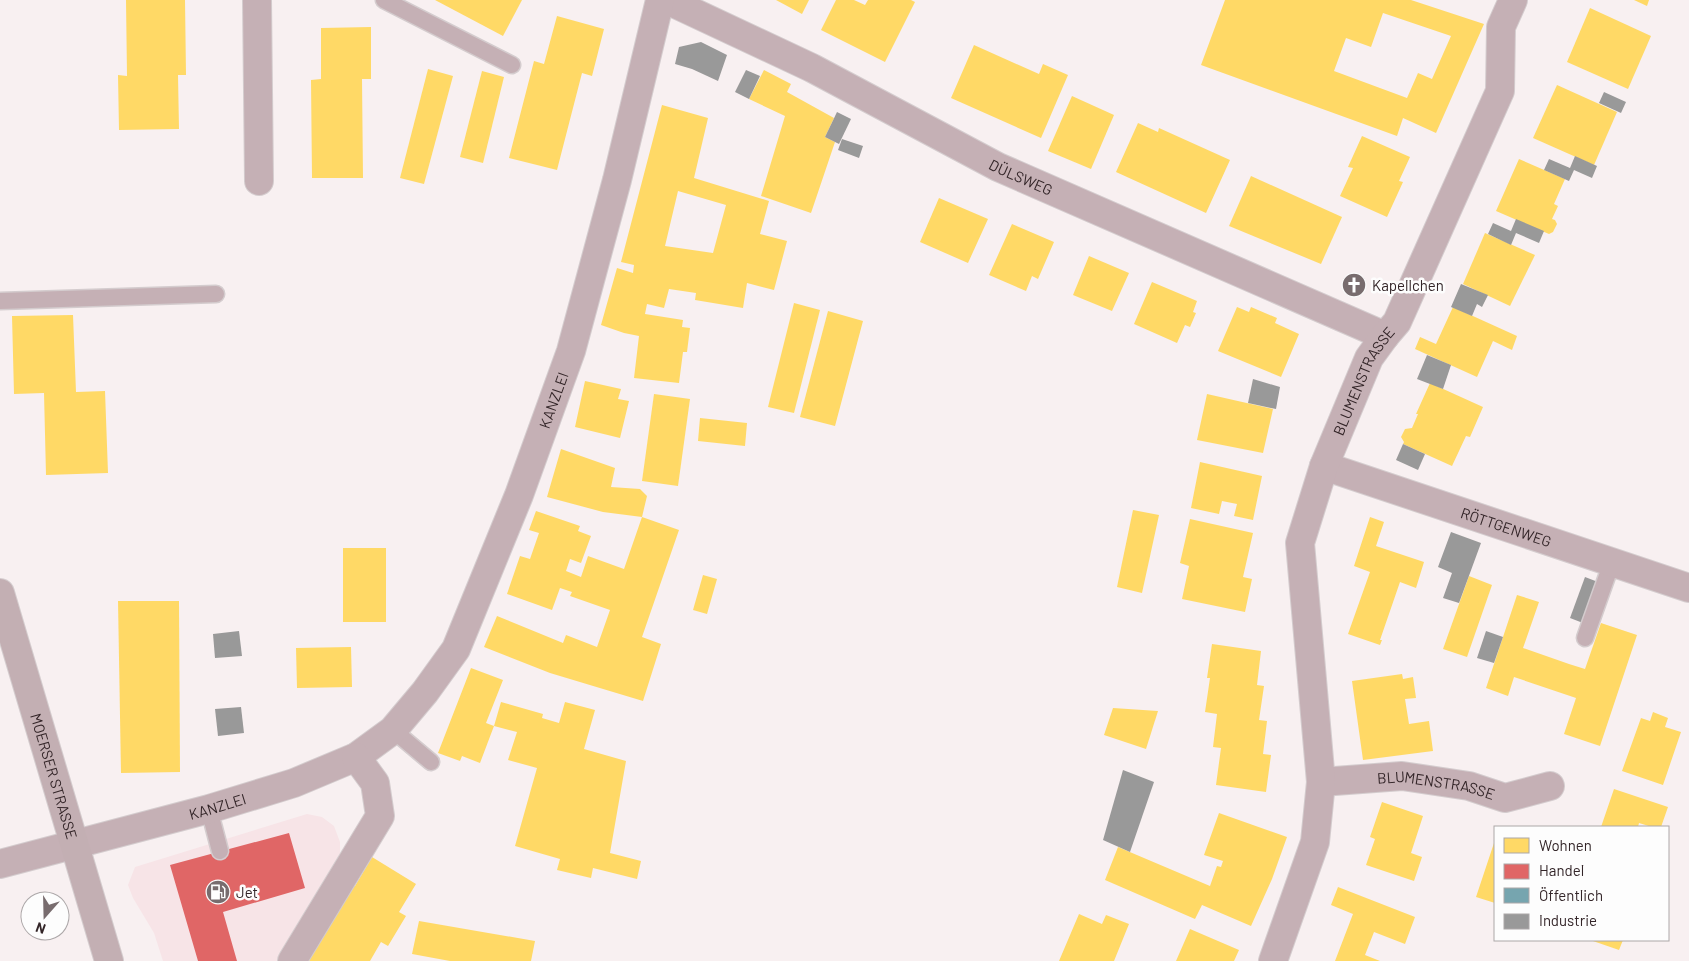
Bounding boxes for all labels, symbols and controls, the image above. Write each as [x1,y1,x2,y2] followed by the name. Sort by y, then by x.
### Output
[986,155,1056,199] street label: DÜLSWEG
[1341,272,1367,298] church icon: Kapellchen
[1372,276,1444,294] place label: Kapellchen
[1329,323,1398,438] street label: BLUMENSTRASSE
[535,370,572,431] street label: KANZLEI
[1458,503,1554,550] street label: RÖTTGENWEG
[27,711,81,841] street label: MOERSER STRASSE
[1376,767,1497,803] street label: BLUMENSTRASSE
[187,789,248,823] street label: KANZLEI
[1494,826,1669,941] legend
[1539,836,1592,854] text: Wohnen
[1539,861,1584,879] text: Handel
[205,879,231,905] fuel station icon: Jet
[236,883,258,901] place label: Jet
[1539,886,1603,904] text: Öffentlich
[20,891,70,941] north arrow
[1539,911,1597,929] text: Industrie
[33,919,48,938] text: N

